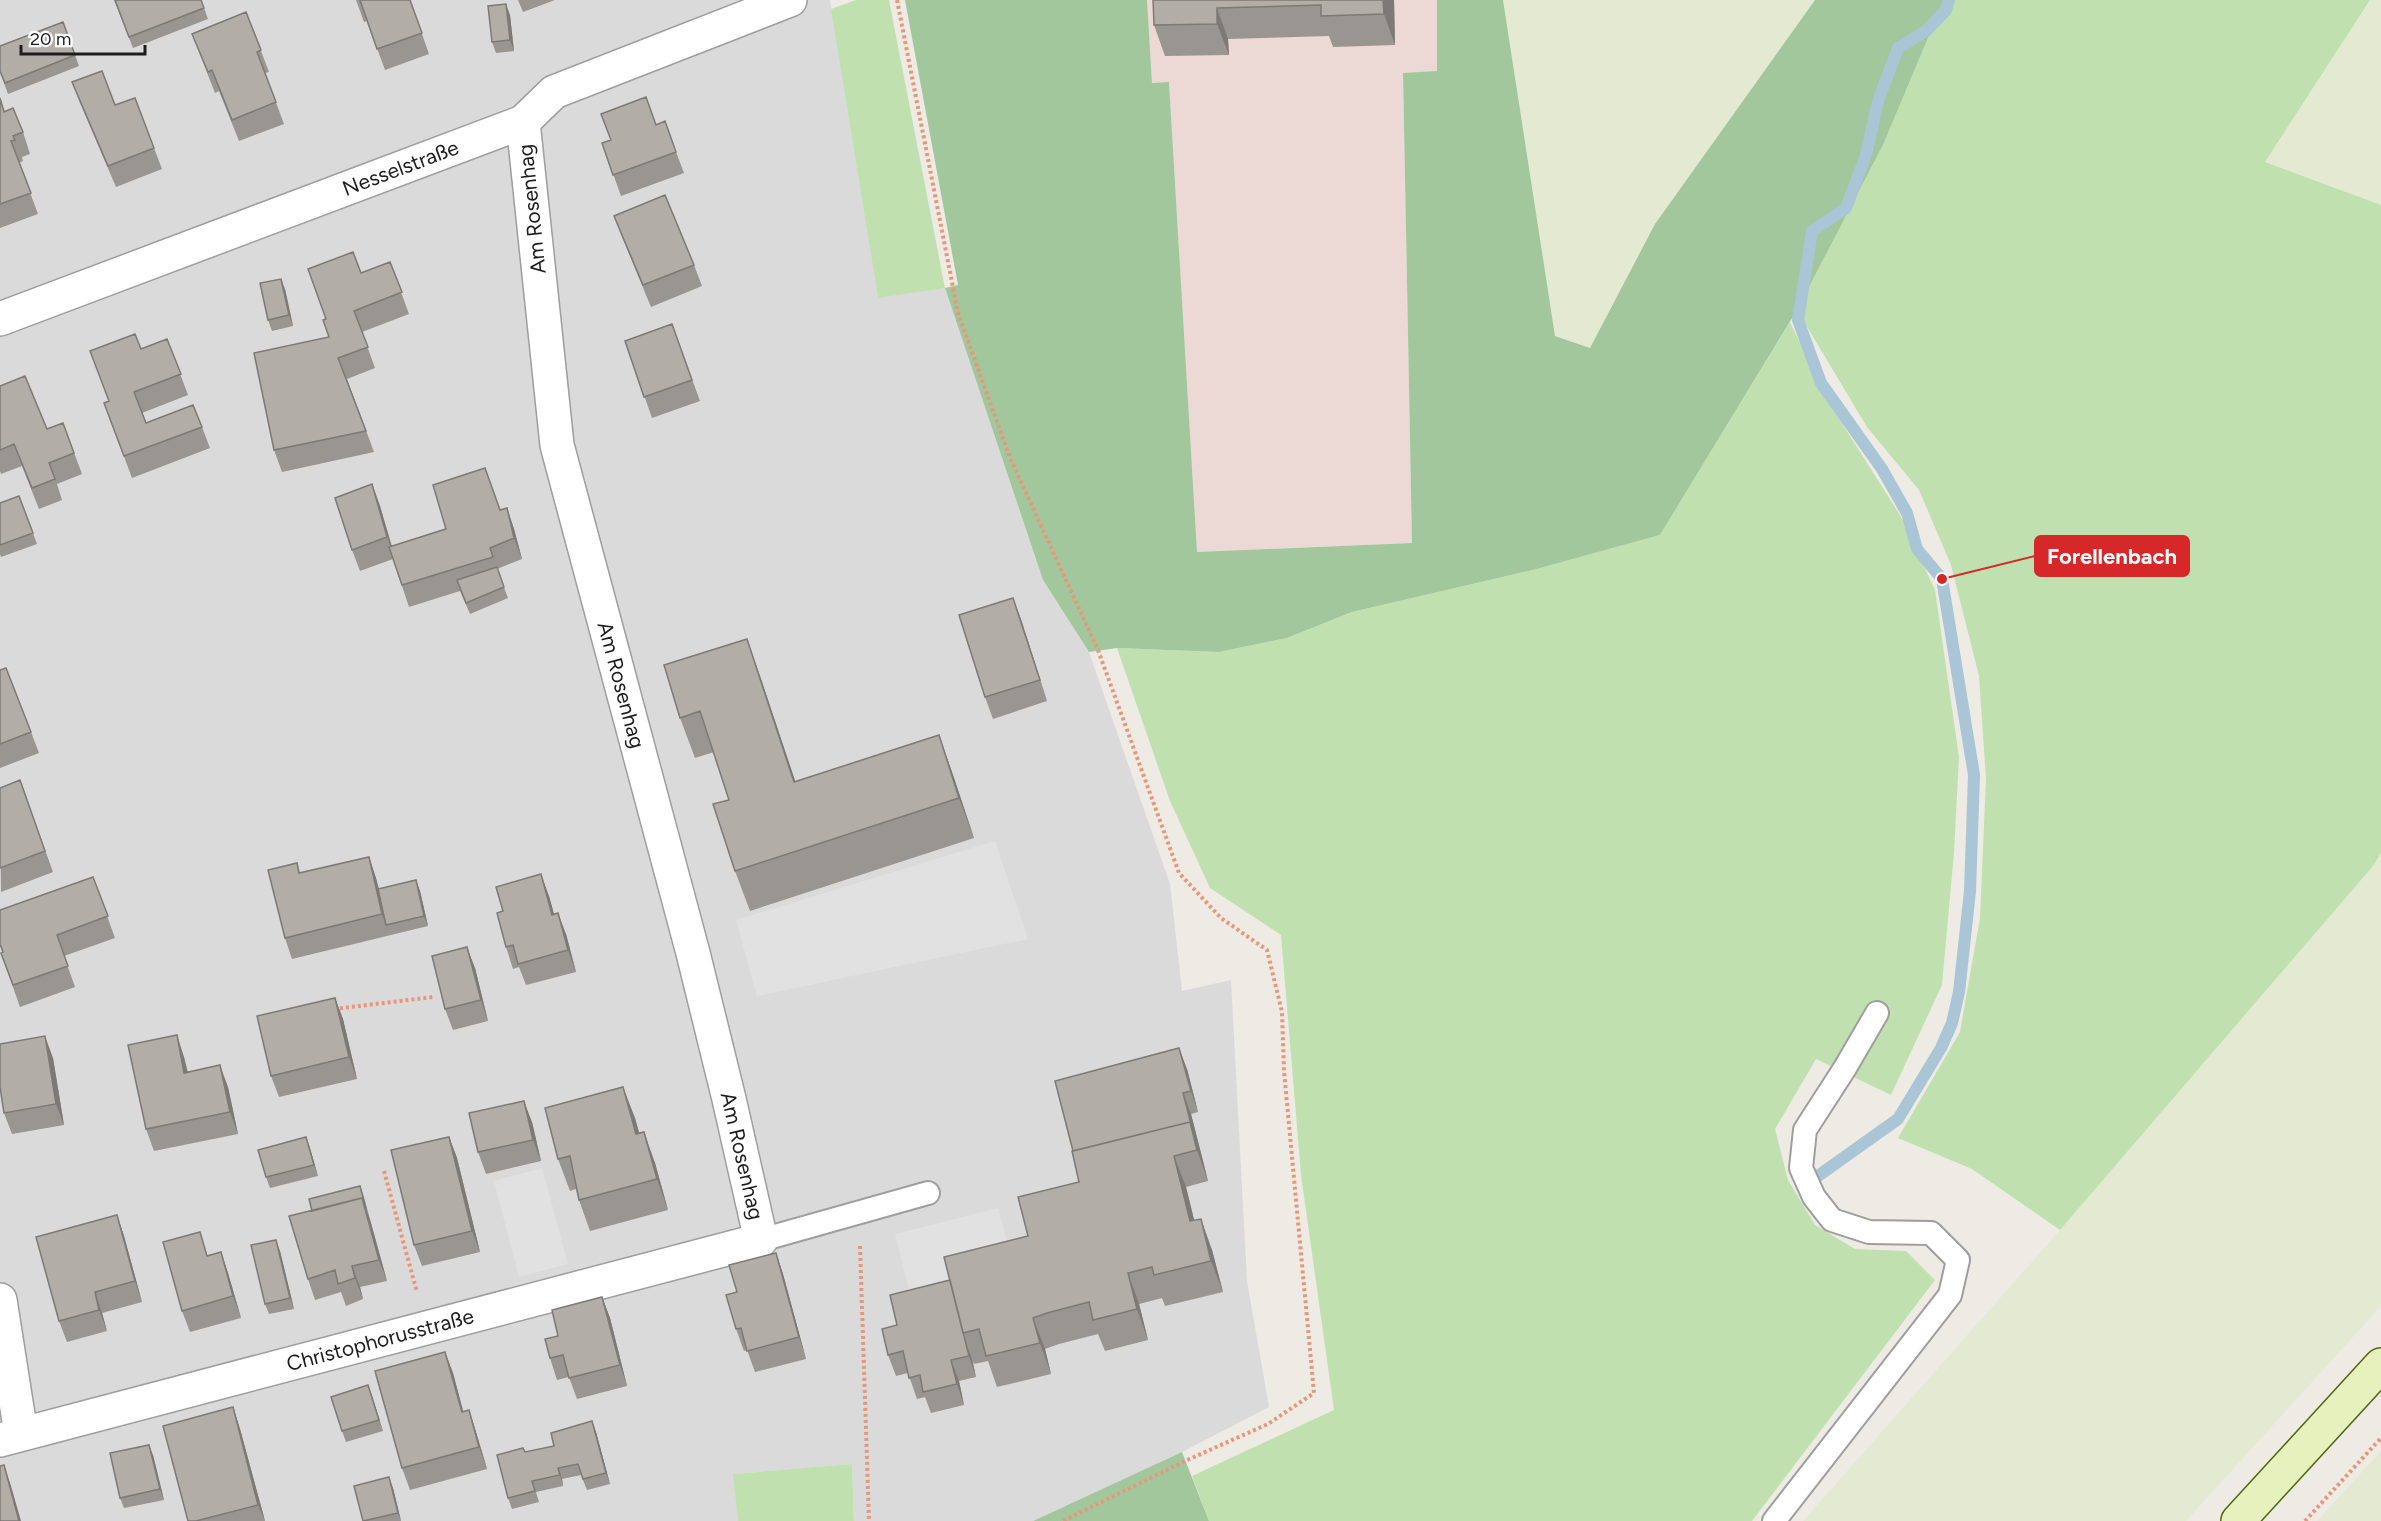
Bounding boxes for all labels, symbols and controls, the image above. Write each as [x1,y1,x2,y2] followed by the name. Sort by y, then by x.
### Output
[21,18,146,56] scale bar
[30,28,71,50] text: 20 m
[339,134,462,201] street label: Nesselstraße
[512,143,551,275] street label: Am Rosenhag
[2035,536,2189,576] callout: Forellenbach
[2047,543,2177,570] text: Forellenbach
[593,619,650,751] street label: Am Rosenhag
[716,1090,769,1222] street label: Am Rosenhag
[284,1303,476,1376] street label: Christophorusstraße

